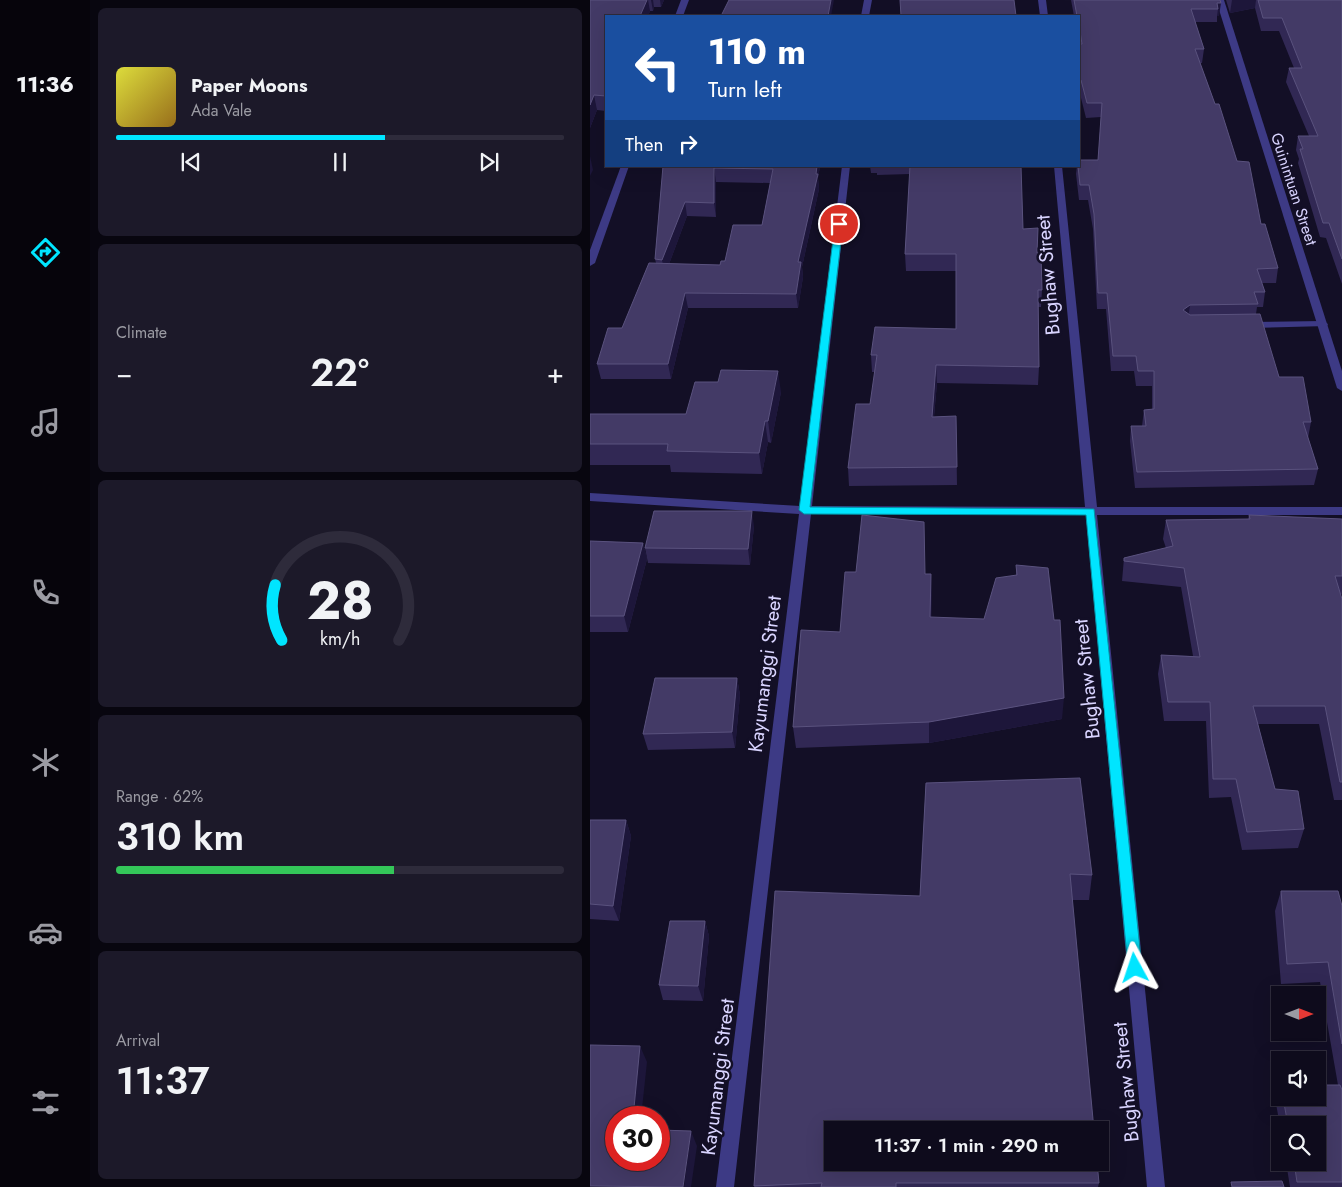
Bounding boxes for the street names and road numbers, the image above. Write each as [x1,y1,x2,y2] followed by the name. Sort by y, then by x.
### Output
[1265,130,1323,248] street label: Guinintuan Street
[1028,214,1068,336] street label: Bughaw Street
[741,594,789,754] street label: Kayumanggi Street
[1066,617,1108,740] street label: Bughaw Street
[694,997,742,1157] street label: Kayumanggi Street
[1105,1020,1147,1143] street label: Bughaw Street

